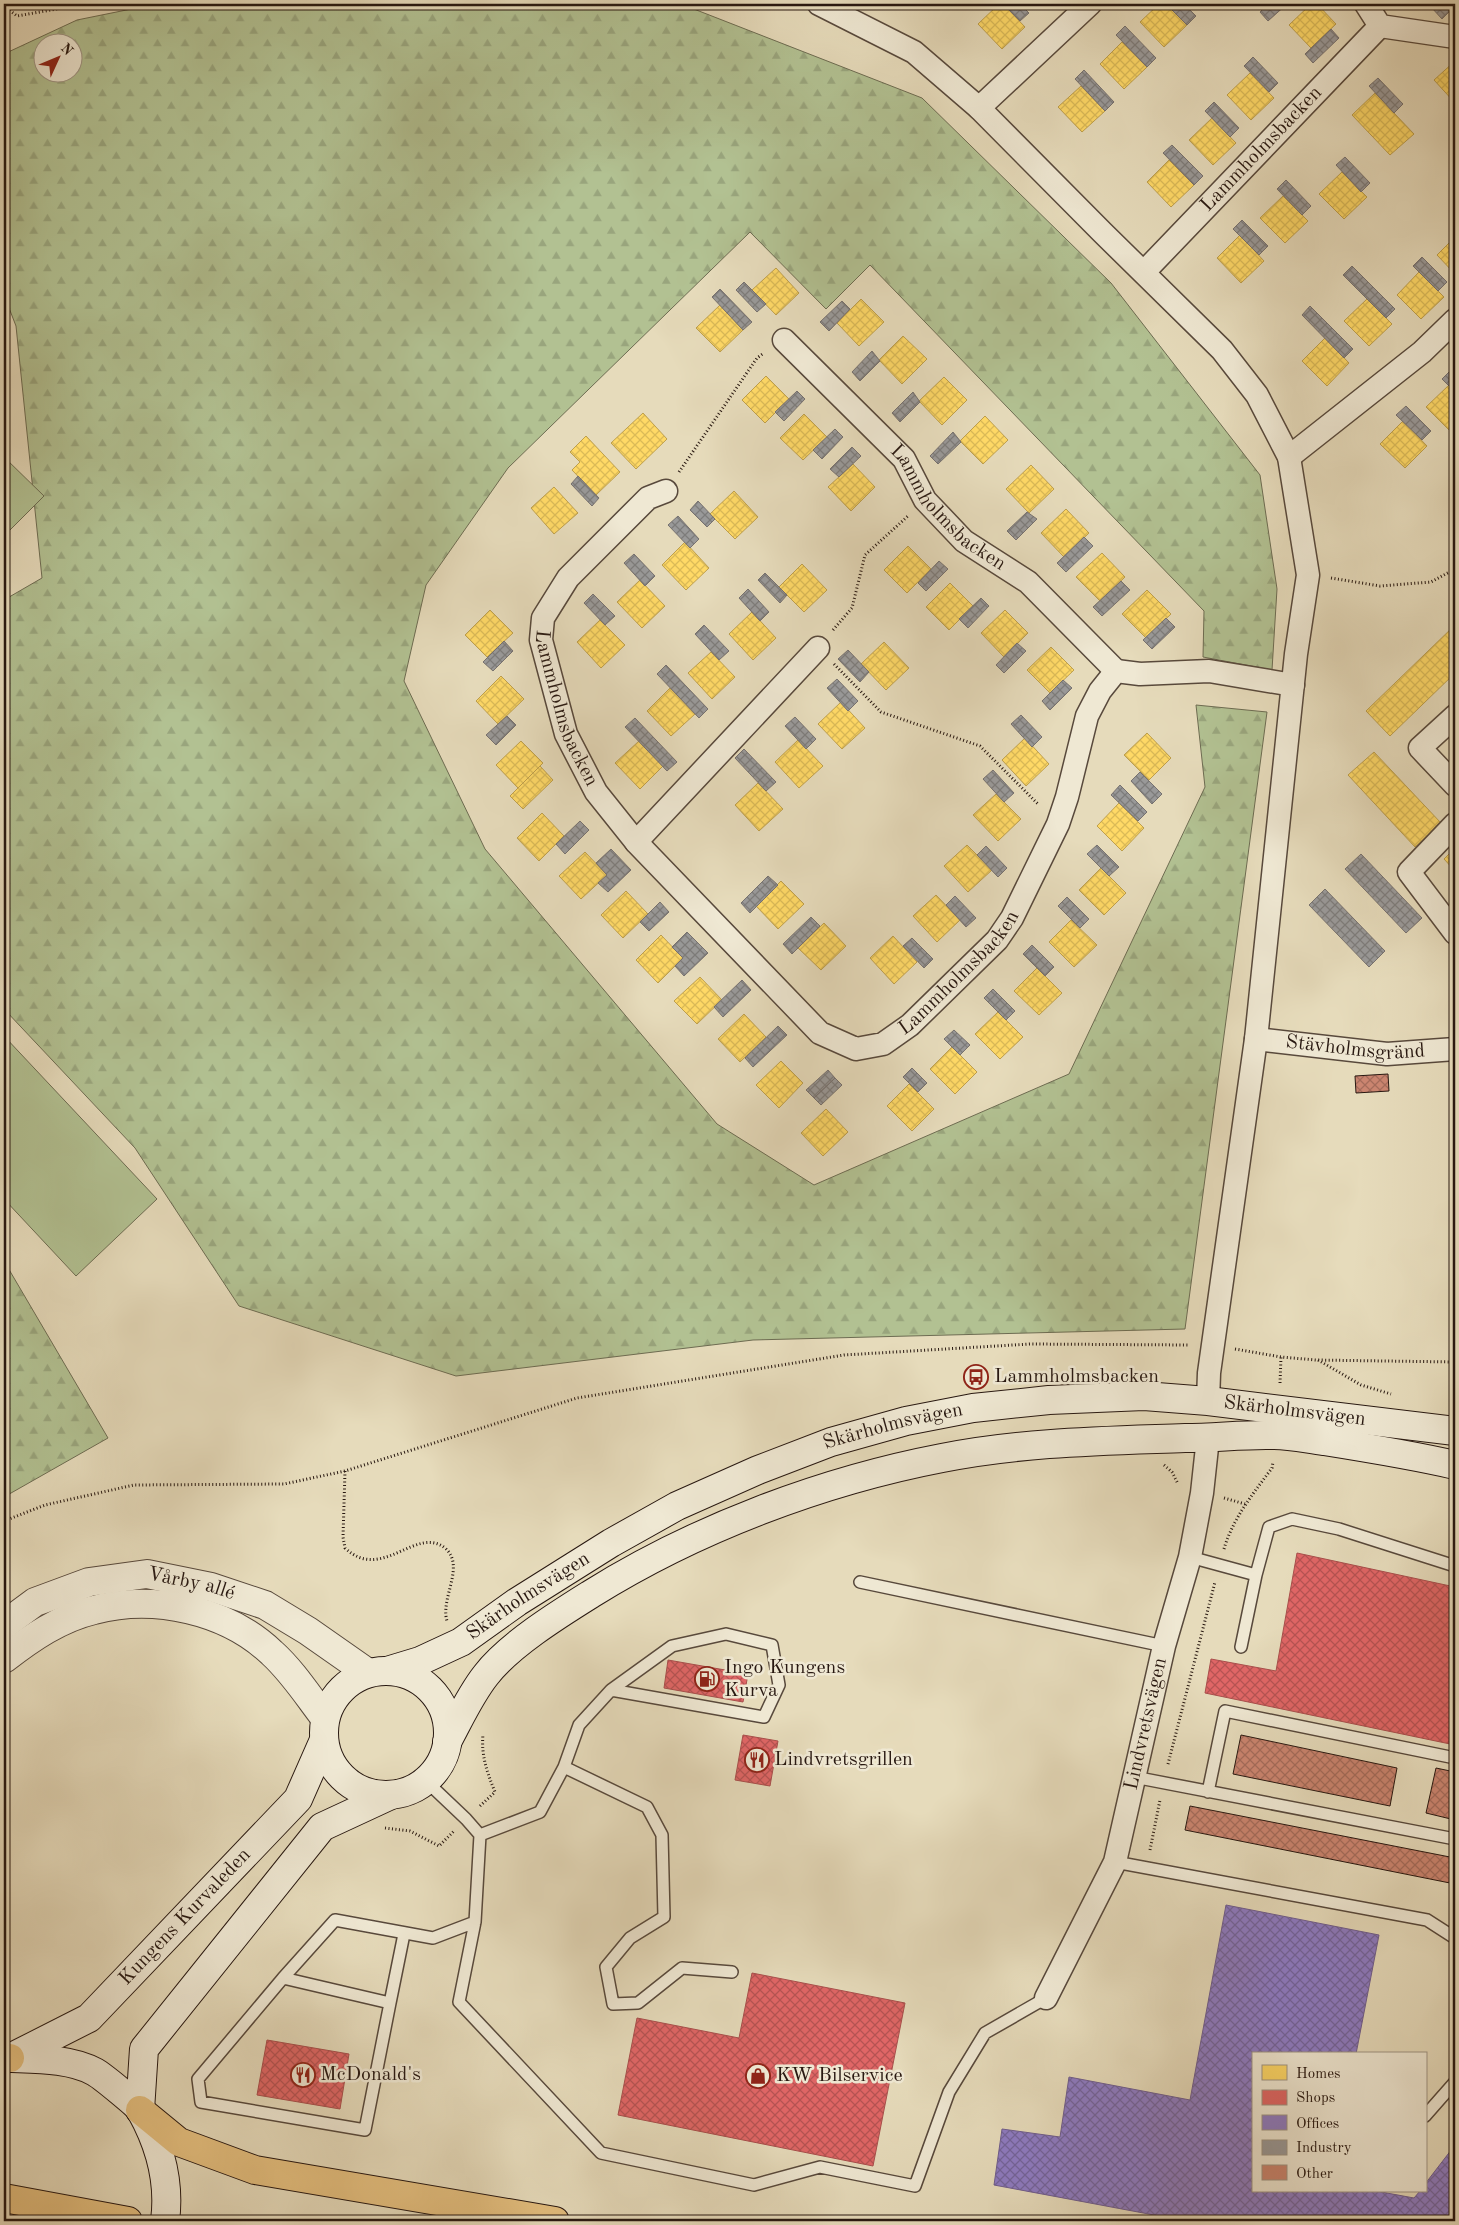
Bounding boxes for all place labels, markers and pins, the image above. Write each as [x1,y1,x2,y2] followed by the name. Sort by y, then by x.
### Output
[963,1364,989,1390] bus stop icon: Lammholmsbacken
[994,1367,1159,1387] place label: Lammholmsbacken
[724,1658,845,1701] place label: Ingo Kungens Kurva
[694,1666,720,1692] fuel station icon: Ingo Kungens Kurva
[744,1747,770,1773] restaurant icon: Lindvretsgrillen
[774,1750,913,1770] place label: Lindvretsgrillen
[290,2062,316,2088] restaurant icon: McDonald's
[745,2063,771,2089] shop icon: KW Bilservice
[320,2065,421,2085] place label: McDonald's
[776,2066,903,2086] place label: KW Bilservice

